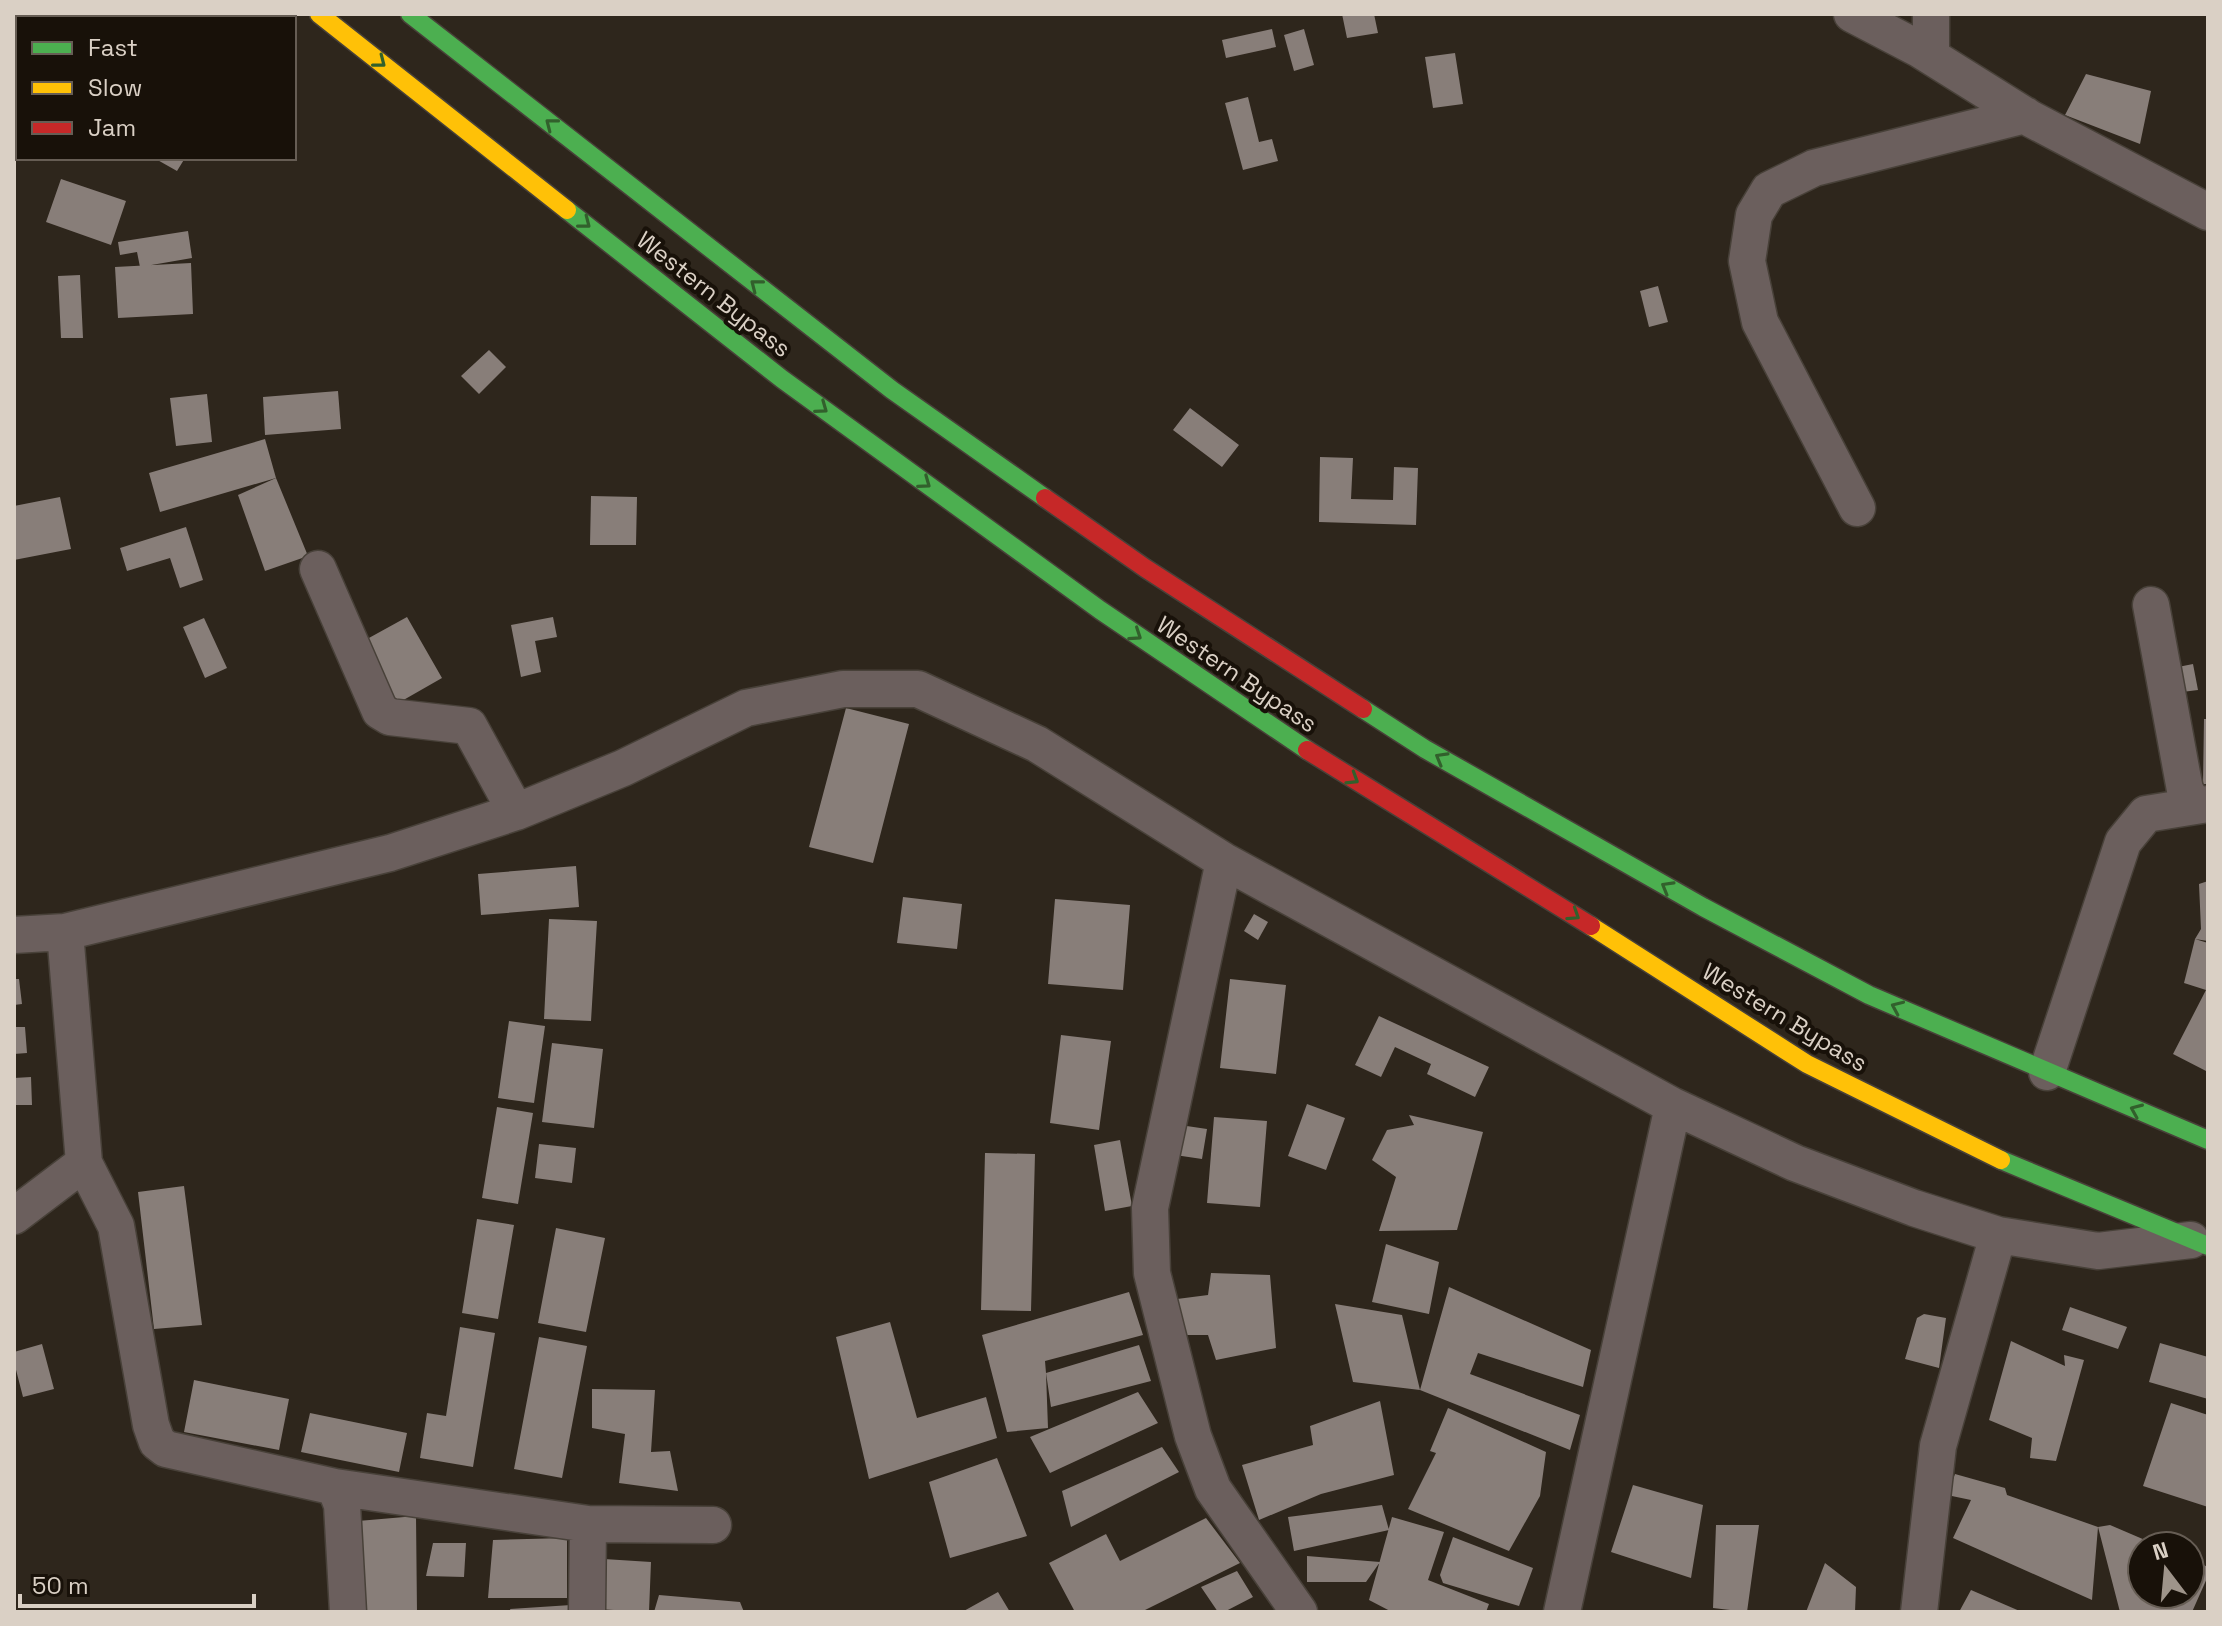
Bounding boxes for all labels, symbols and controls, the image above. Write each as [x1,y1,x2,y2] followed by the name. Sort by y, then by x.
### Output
[16,16,296,160] legend
[88,32,138,63] text: Fast
[371,53,386,67] one-way arrow
[88,72,142,103] text: Slow
[88,112,136,143] text: Jam
[545,120,560,134] one-way arrow
[576,213,590,228] one-way arrow
[631,224,797,364] street label: Western Bypass
[750,280,765,294] one-way arrow
[814,398,828,413] one-way arrow
[917,473,931,488] one-way arrow
[1151,609,1323,739] street label: Western Bypass
[1128,625,1142,640] one-way arrow
[1435,752,1450,768] one-way arrow
[1344,769,1358,784] one-way arrow
[1661,881,1676,897] one-way arrow
[1565,906,1580,921] one-way arrow
[1697,956,1873,1078] street label: Western Bypass
[1891,1001,1905,1017] one-way arrow
[2130,1103,2144,1119] one-way arrow
[2126,1530,2206,1610] north arrow
[2150,1535,2171,1566] text: N
[20,1558,254,1608] scale bar
[32,1570,89,1601] text: 50 m

